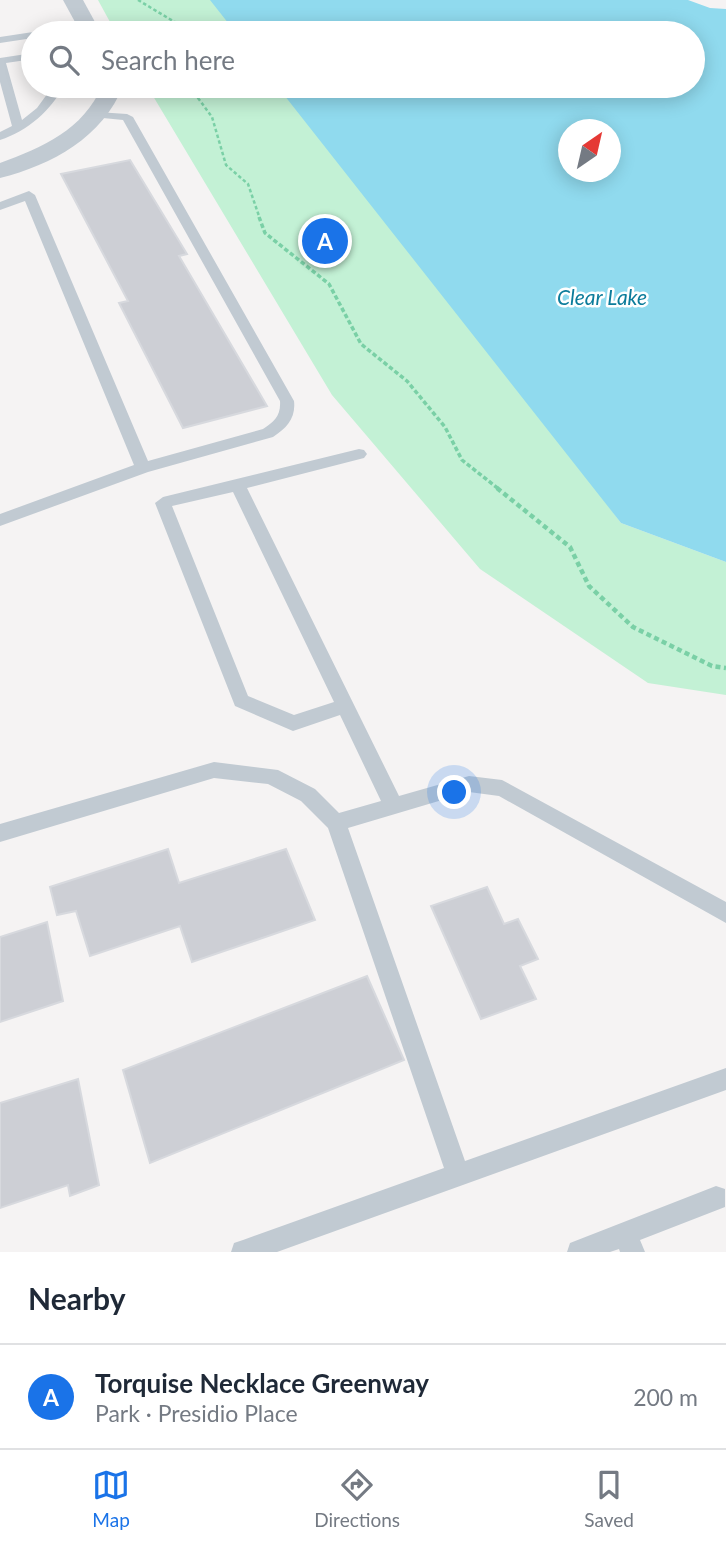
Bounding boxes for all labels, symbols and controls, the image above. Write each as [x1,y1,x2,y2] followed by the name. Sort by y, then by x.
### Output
[21,21,705,98] search box
[45,41,83,79] icon: search
[101,44,235,76] text: Search here
[558,119,621,182] north arrow
[302,215,348,267] pin: A
[557,284,647,309] water label: Clear Lake
[437,775,471,809] your location
[28,1280,126,1316] text: Nearby
[95,1367,429,1399] text: Torquise Necklace Greenway
[43,1383,59,1411] text: A
[633,1383,698,1411] text: 200 m
[95,1399,298,1427] text: Park · Presidio Place
[92,1466,130,1531] tab: Map
[314,1466,400,1531] tab: Directions
[584,1466,634,1531] tab: Saved

